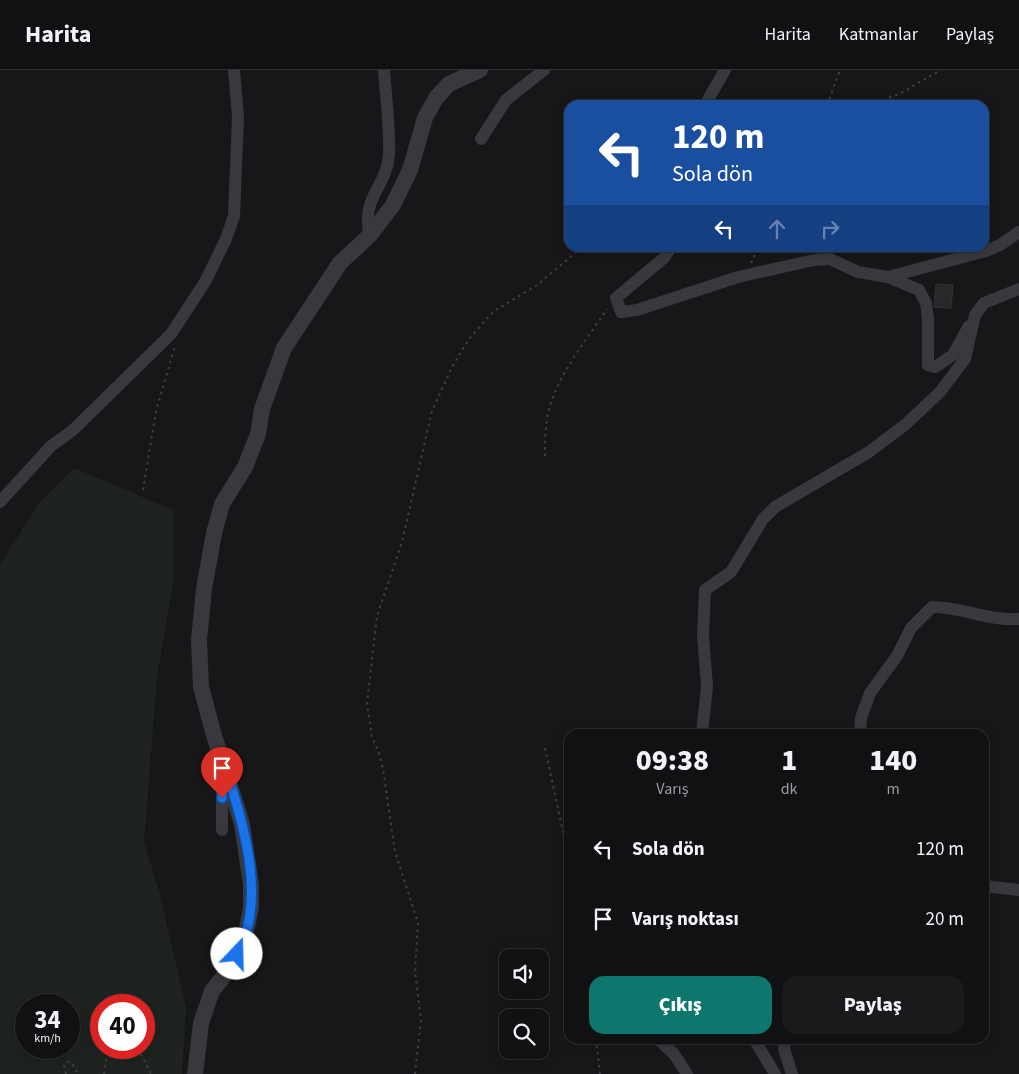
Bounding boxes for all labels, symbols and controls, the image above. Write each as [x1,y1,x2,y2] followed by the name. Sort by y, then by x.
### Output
[25,17,91,52] text: Harita
[765,22,811,47] text: Harita
[839,22,918,47] text: Katmanlar
[946,22,994,47] text: Paylaş
[672,112,764,162] text: 120 m
[589,120,654,185] icon: left
[672,158,753,190] text: Sola dön
[710,215,738,243] icon: left
[763,215,791,243] icon: ahead
[816,215,844,243] icon: right
[636,739,709,782] text: 09:38
[781,739,797,782] text: 1
[869,739,917,782] text: 140
[201,747,243,798] pin
[208,754,236,782] icon: arrive
[656,778,688,800] text: Varış
[781,778,798,800] text: dk
[887,778,900,800] text: m
[589,835,617,863] icon: left
[632,836,705,863] text: Sola dön
[916,836,964,863] text: 120 m
[589,905,617,933] icon: arrive
[632,906,739,933] text: Varış noktası
[926,906,964,933] text: 20 m
[210,927,262,979] position arrow
[499,949,549,1059] map controls
[499,949,549,999] button: sound
[589,976,772,1034] button: Çıkış
[782,976,964,1034] button: Paylaş
[90,994,155,1059] speed limit sign: 40
[34,1002,61,1038] text: 34
[499,1009,549,1059] button: search
[34,1030,61,1047] text: km/h

